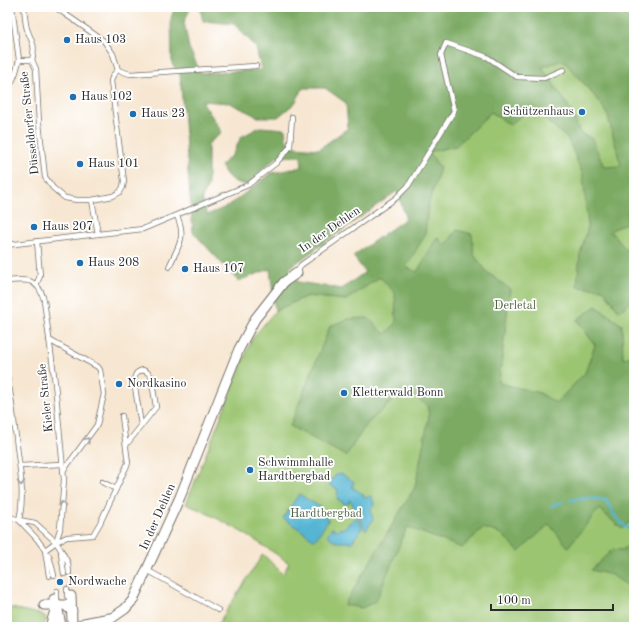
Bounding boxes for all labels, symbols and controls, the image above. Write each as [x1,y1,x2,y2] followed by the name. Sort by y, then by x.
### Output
[75,34,126,46] place label: Haus 103
[62,35,72,45] marker: Haus 103
[19,70,41,175] street label: Düsseldorfer Straße
[81,91,132,103] place label: Haus 102
[68,92,78,102] marker: Haus 102
[503,106,574,118] place label: Schützenhaus
[577,107,587,117] marker: Schützenhaus
[141,108,185,120] place label: Haus 23
[128,109,138,119] marker: Haus 23
[88,158,139,170] place label: Haus 101
[75,159,85,169] marker: Haus 101
[297,204,363,255] street label: In der Dehlen
[42,221,93,233] place label: Haus 207
[29,222,39,232] marker: Haus 207
[88,257,139,269] place label: Haus 208
[75,258,85,268] marker: Haus 208
[193,263,244,275] place label: Haus 107
[180,264,190,274] marker: Haus 107
[494,300,536,312] park label: Derletal
[36,362,56,433] street label: Kieler Straße
[127,378,186,390] place label: Nordkasino
[114,379,124,389] marker: Nordkasino
[352,387,444,399] place label: Kletterwald Bonn
[339,388,349,398] marker: Kletterwald Bonn
[82,437,89,444] one-way arrow
[258,457,334,483] place label: Schwimmhalle Hardtbergbad
[245,465,255,475] marker: Schwimmhalle Hardtbergbad
[16,480,25,486] one-way arrow
[138,482,178,552] street label: In der Dehlen
[58,501,67,507] one-way arrow
[290,508,362,520] park label: Hardtbergbad
[68,576,127,588] place label: Nordwache
[55,577,65,587] marker: Nordwache
[491,586,613,612] scale bar
[497,595,531,607] text: 100 m

